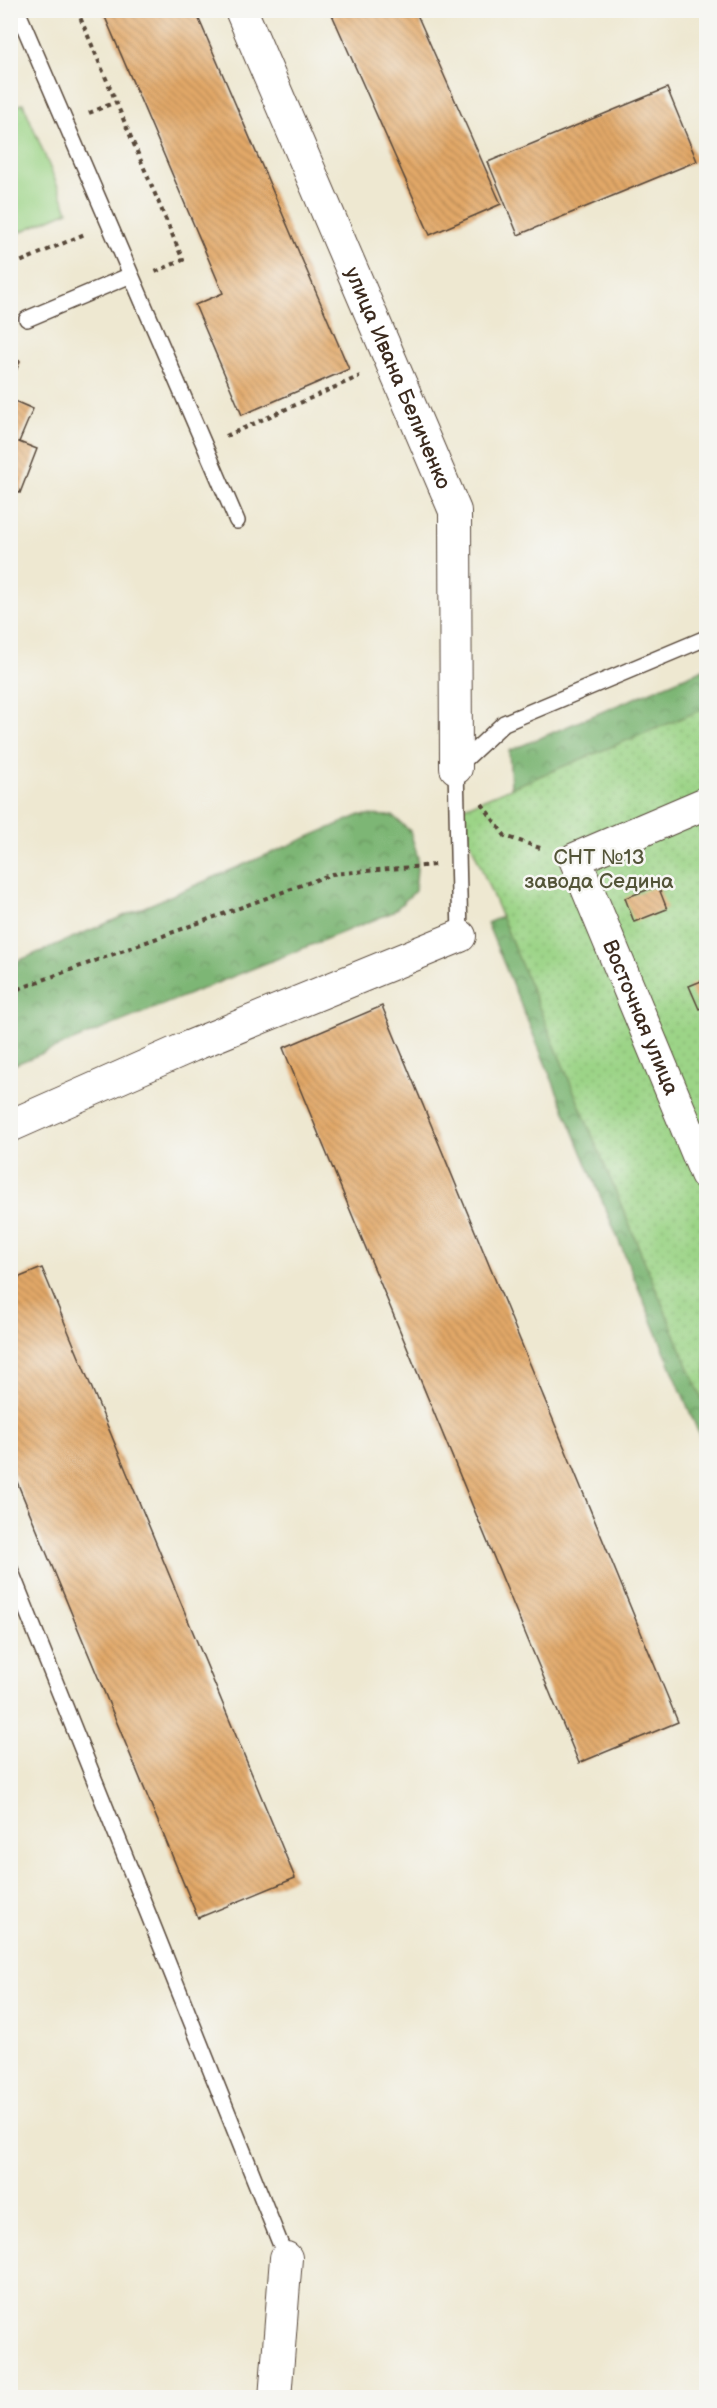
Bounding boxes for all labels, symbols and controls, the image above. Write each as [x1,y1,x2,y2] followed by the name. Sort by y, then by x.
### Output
[340,263,457,493] street label: улица Ивана Беличенко
[524,845,674,894] park label: СНТ №13 завода Седина
[598,936,684,1099] street label: Восточная улица

